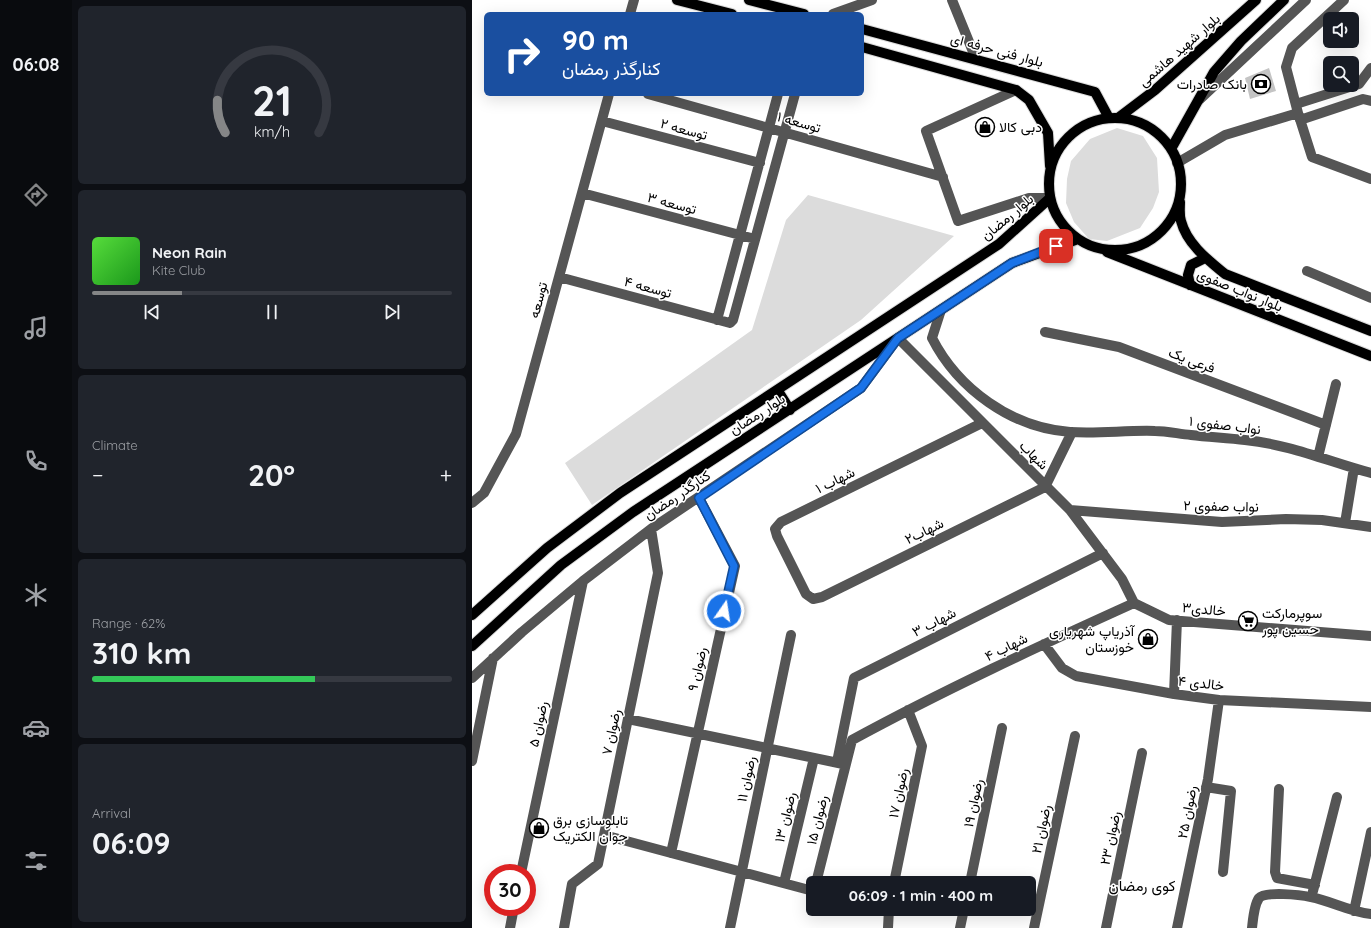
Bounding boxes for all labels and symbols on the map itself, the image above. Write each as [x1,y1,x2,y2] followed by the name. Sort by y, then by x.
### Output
[1134,9,1224,91] street label: بلوار شهید هاشمی
[949,29,1045,71] street label: بلوار فنی حرفه ای
[1250,73,1272,95] bank icon: بانک صادرات
[1177,75,1247,93] place label: بانک صادرات
[775,107,823,137] street label: توسعه ۱
[658,114,710,144] street label: توسعه ۲
[974,116,996,138] shop icon: دبی کالا
[999,118,1042,136] place label: دبی کالا
[646,188,698,218] street label: توسعه ۳
[977,190,1037,244] street label: بلوار رمضان
[1039,229,1073,263] pin
[1194,265,1286,315] street label: بلوار نواب صفوی
[622,272,674,302] street label: توسعه ۴
[525,280,551,320] street label: توسعه
[1166,343,1218,377] street label: فرعی یک
[726,389,788,439] street label: بلوار رمضان
[1188,412,1262,438] street label: نواب صفوی ۱
[1016,437,1052,473] street label: شهاب
[812,463,858,497] street label: شهاب ۱
[640,466,714,524] street label: کنارگذر رمضان
[1183,496,1259,516] street label: نواب صفوی ۲
[902,514,946,548] street label: شهاب۲
[703,590,745,632] position arrow
[1181,598,1227,620] street label: خالدی۳
[909,603,959,641] street label: شهاب ۳
[1261,604,1322,639] place label: سوپرمارکت حسین پور
[1237,610,1259,632] supermarket icon: سوپرمارکت حسین پور
[1049,622,1136,656] place label: آذریاپ شهریاری خوزستان
[1137,628,1159,650] shop icon: آذریاپ شهریاری خوزستان
[981,629,1031,665] street label: شهاب ۴
[683,645,711,693] street label: رضوان ۹
[1177,672,1225,694] street label: خالدی ۴
[524,699,552,749] street label: رضوان ۵
[597,707,625,757] street label: رضوان ۷
[732,754,760,804] street label: رضوان ۱۱
[884,766,912,820] street label: رضوان ۱۷
[959,777,987,829] street label: رضوان ۱۹
[1173,784,1201,840] street label: رضوان ۲۵
[770,790,800,844] street label: رضوان ۱۳
[802,793,832,847] street label: رضوان ۱۵
[1027,803,1055,855] street label: رضوان ۲۱
[1096,809,1125,867] street label: رضوان ۲۳
[553,811,628,845] place label: تابلوسازی برق جوان الکتریک
[528,817,550,839] shop icon: تابلوسازی برق جوان الکتریک
[484,864,536,916] speed limit sign: 30
[1109,876,1176,896] district label: کوی رمضان

